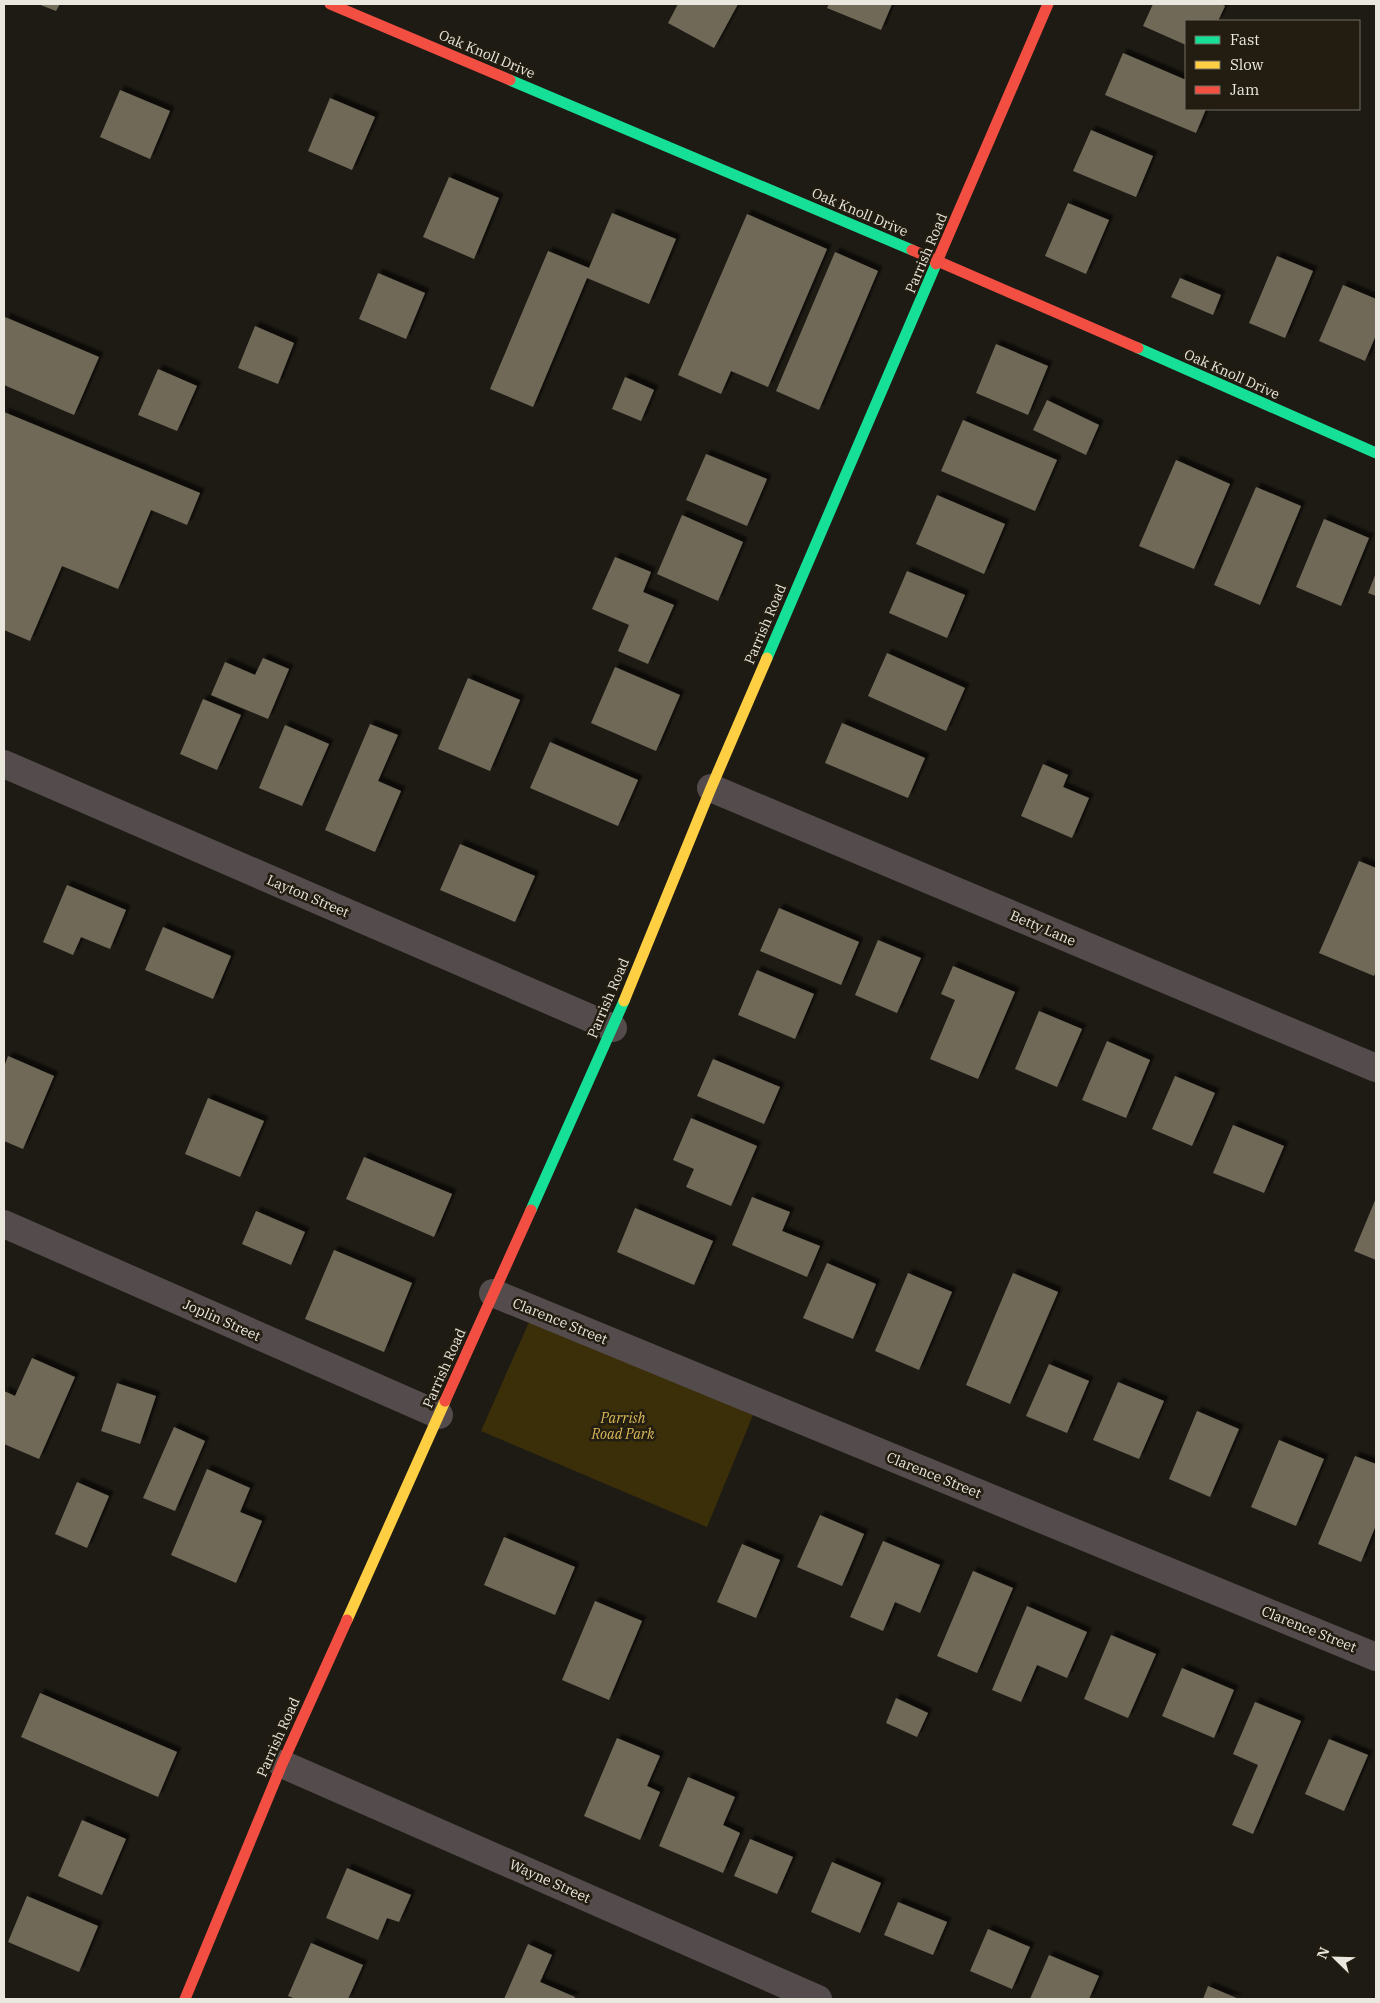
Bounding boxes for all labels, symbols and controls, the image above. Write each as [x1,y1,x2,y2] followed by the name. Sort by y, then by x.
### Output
[1185,20,1360,110] legend
[436,26,538,82] street label: Oak Knoll Drive
[1230,30,1260,49] text: Fast
[1230,55,1264,74] text: Slow
[1230,80,1259,99] text: Jam
[809,184,911,240] street label: Oak Knoll Drive
[901,210,951,296] street label: Parrish Road
[1181,345,1283,403] street label: Oak Knoll Drive
[740,581,790,667] street label: Parrish Road
[264,871,352,921] street label: Layton Street
[1007,906,1079,950] street label: Betty Lane
[583,955,633,1041] street label: Parrish Road
[510,1294,610,1348] street label: Clarence Street
[180,1295,264,1345] street label: Joplin Street
[418,1325,470,1411] street label: Parrish Road
[591,1409,655,1443] park label: Parrish Road Park
[884,1448,984,1502] street label: Clarence Street
[1259,1602,1359,1656] street label: Clarence Street
[252,1694,304,1780] street label: Parrish Road
[507,1855,593,1907] street label: Wayne Street
[1310,1933,1360,1983] north arrow
[1313,1944,1333,1962] text: N

